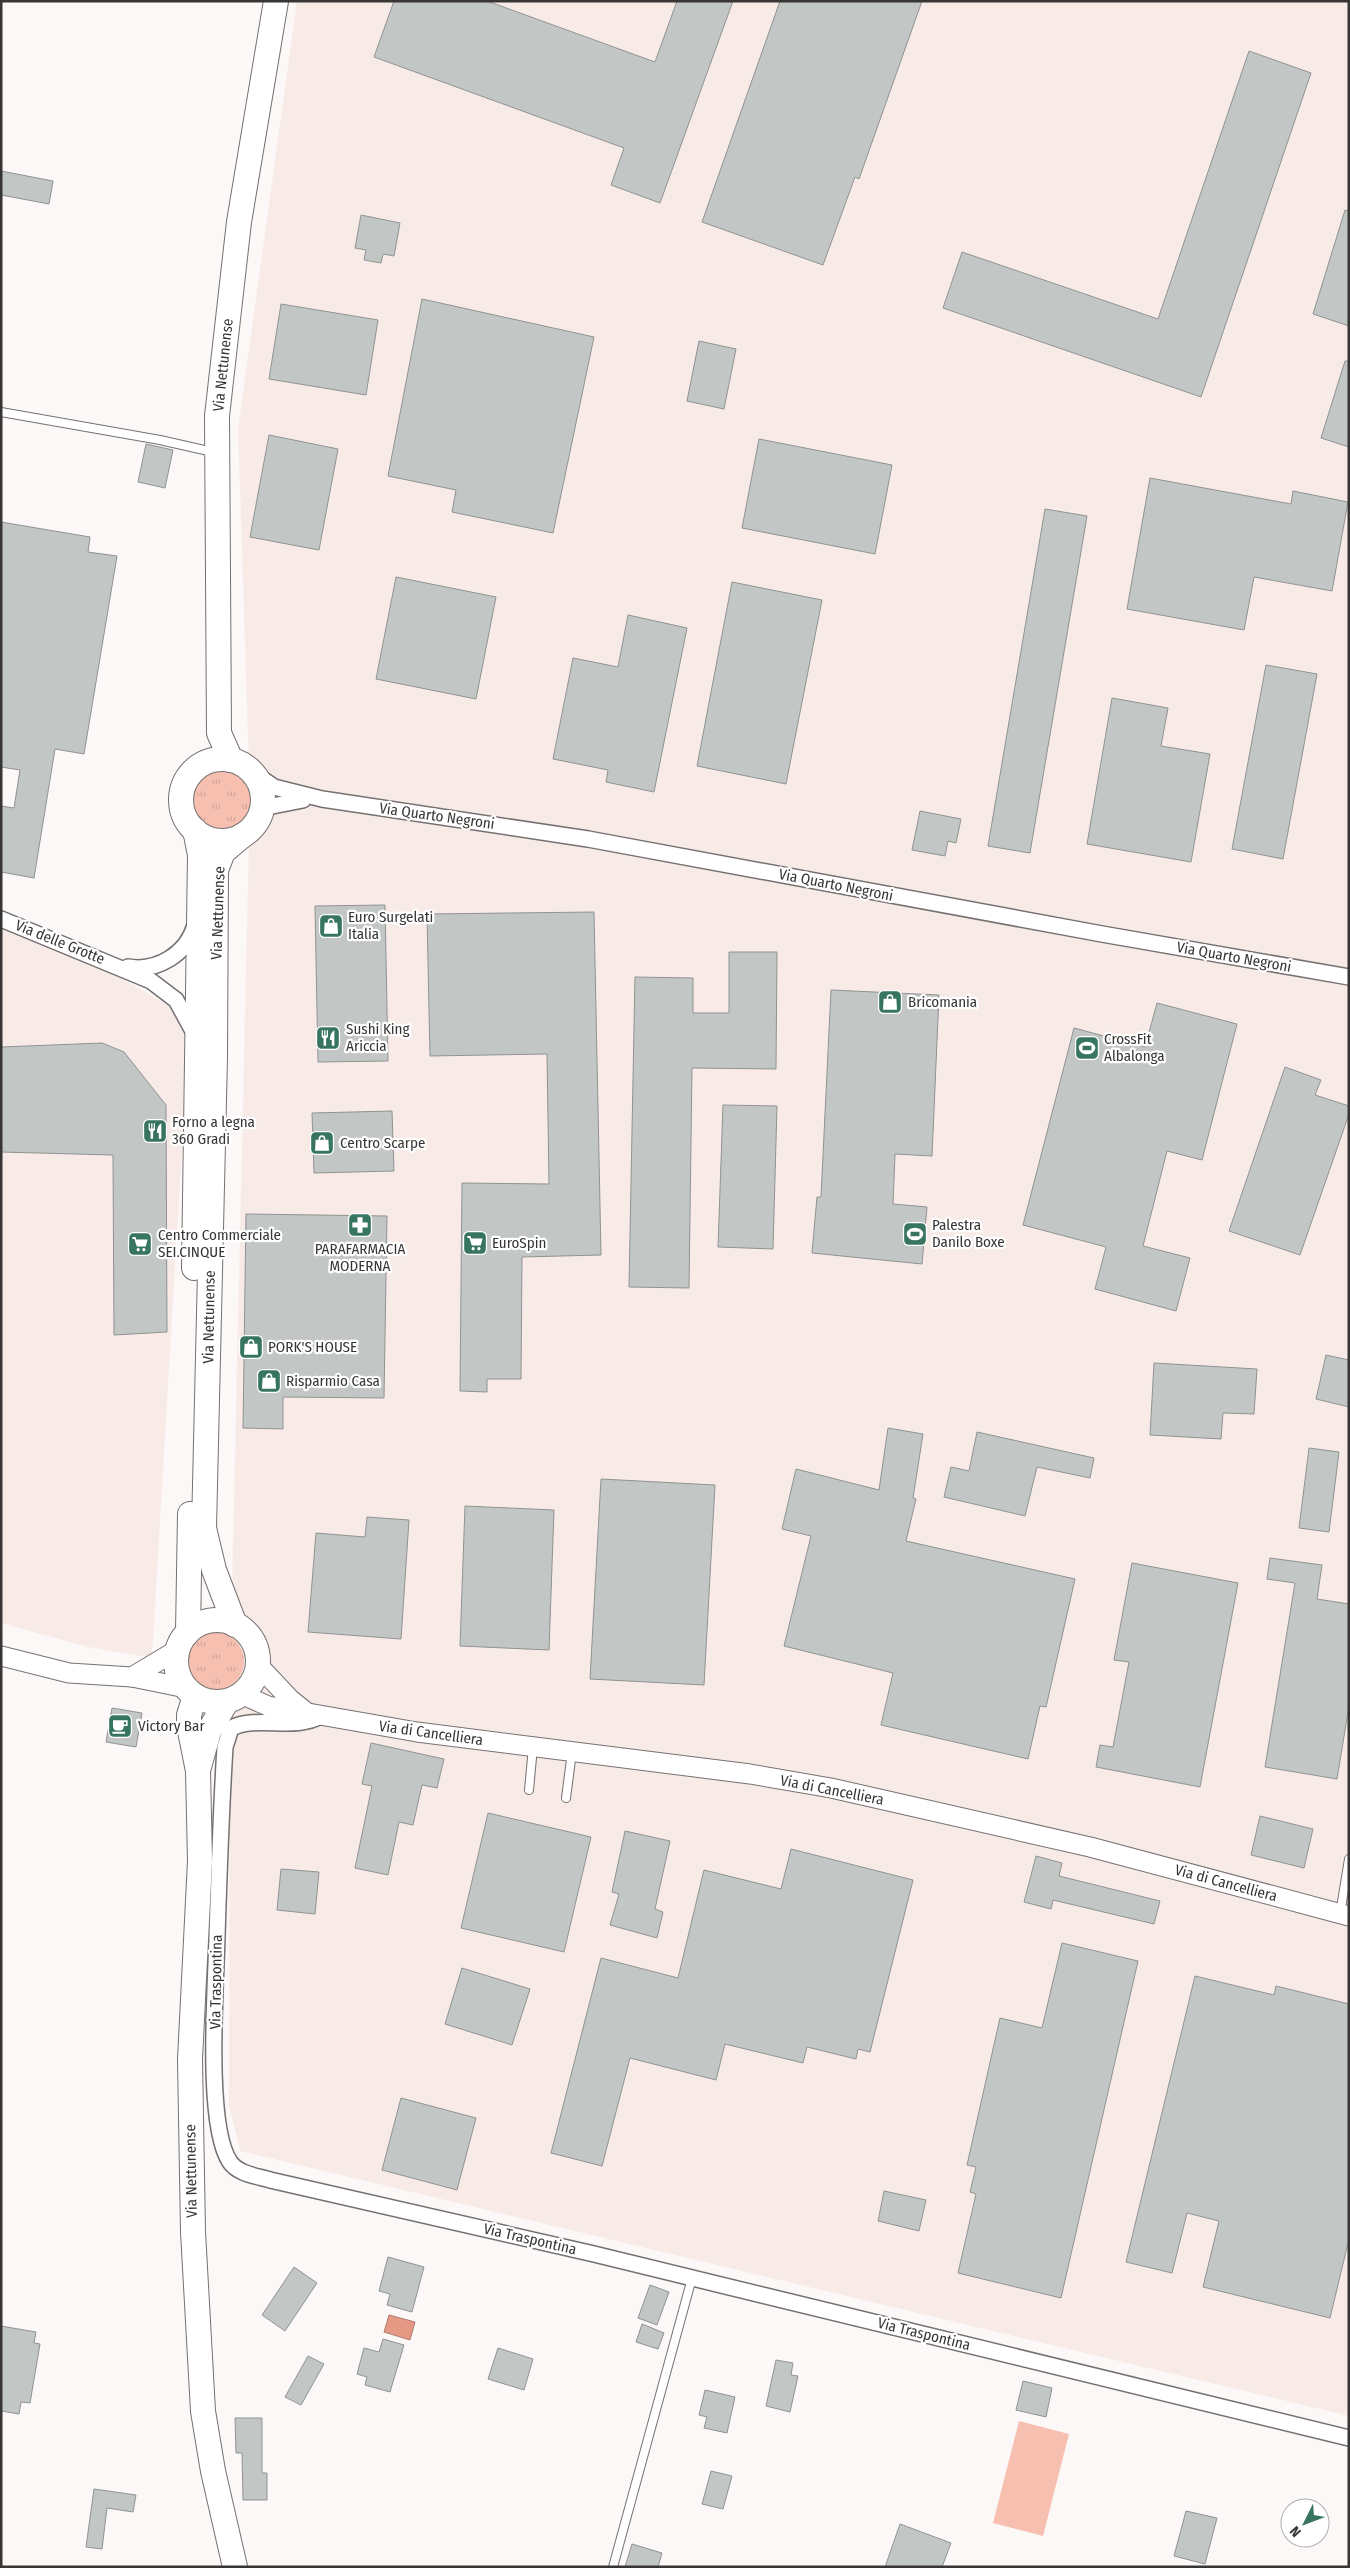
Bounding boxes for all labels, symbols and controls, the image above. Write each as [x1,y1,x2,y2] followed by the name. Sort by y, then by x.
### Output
[209,318,237,412] street label: Via Nettunense
[378,799,496,833] street label: Via Quarto Negroni
[777,865,895,905] street label: Via Quarto Negroni
[207,866,229,960] street label: Via Nettunense
[348,908,433,943] place label: Euro Surgelati Italia
[318,913,344,939] shop icon: Euro Surgelati Italia
[13,916,107,968] street label: Via delle Grotte
[1175,938,1293,976] street label: Via Quarto Negroni
[877,989,903,1015] shop icon: Bricomania
[908,993,977,1011] place label: Bricomania
[346,1020,410,1055] place label: Sushi King Ariccia
[315,1025,341,1051] restaurant icon: Sushi King Ariccia
[1104,1030,1165,1065] place label: CrossFit Albalonga
[1074,1035,1100,1061] sports icon: CrossFit Albalonga
[172,1113,255,1148] place label: Forno a legna 360 Gradi
[142,1118,168,1144] restaurant icon: Forno a legna 360 Gradi
[309,1130,335,1156] shop icon: Centro Scarpe
[340,1134,425,1152] place label: Centro Scarpe
[347,1212,373,1238] pharmacy icon: PARAFARMACIA MODERNA
[932,1216,1005,1251] place label: Palestra Danilo Boxe
[902,1221,928,1247] sports icon: Palestra Danilo Boxe
[158,1226,281,1261] place label: Centro Commerciale SEI.CINQUE
[462,1230,488,1256] supermarket icon: EuroSpin
[127,1231,153,1257] supermarket icon: Centro Commerciale SEI.CINQUE
[492,1234,546,1252] place label: EuroSpin
[315,1240,405,1275] place label: PARAFARMACIA MODERNA
[199,1270,219,1364] street label: Via Nettunense
[238,1334,264,1360] shop icon: PORK'S HOUSE
[268,1338,357,1356] place label: PORK'S HOUSE
[256,1368,282,1394] shop icon: Risparmio Casa
[286,1372,380,1390] place label: Risparmio Casa
[107,1713,133,1739] cafe icon: Victory Bar
[138,1717,205,1735] place label: Victory Bar
[378,1717,484,1749] street label: Via di Cancelliera
[779,1771,885,1809] street label: Via di Cancelliera
[1173,1861,1279,1905] street label: Via di Cancelliera
[206,1934,226,2030] street label: Via Traspontina
[181,2124,201,2218] street label: Via Nettunense
[482,2220,578,2258] street label: Via Traspontina
[876,2314,972,2354] street label: Via Traspontina
[1280,2498,1330,2548] north arrow
[1287,2523,1305,2540] text: N

